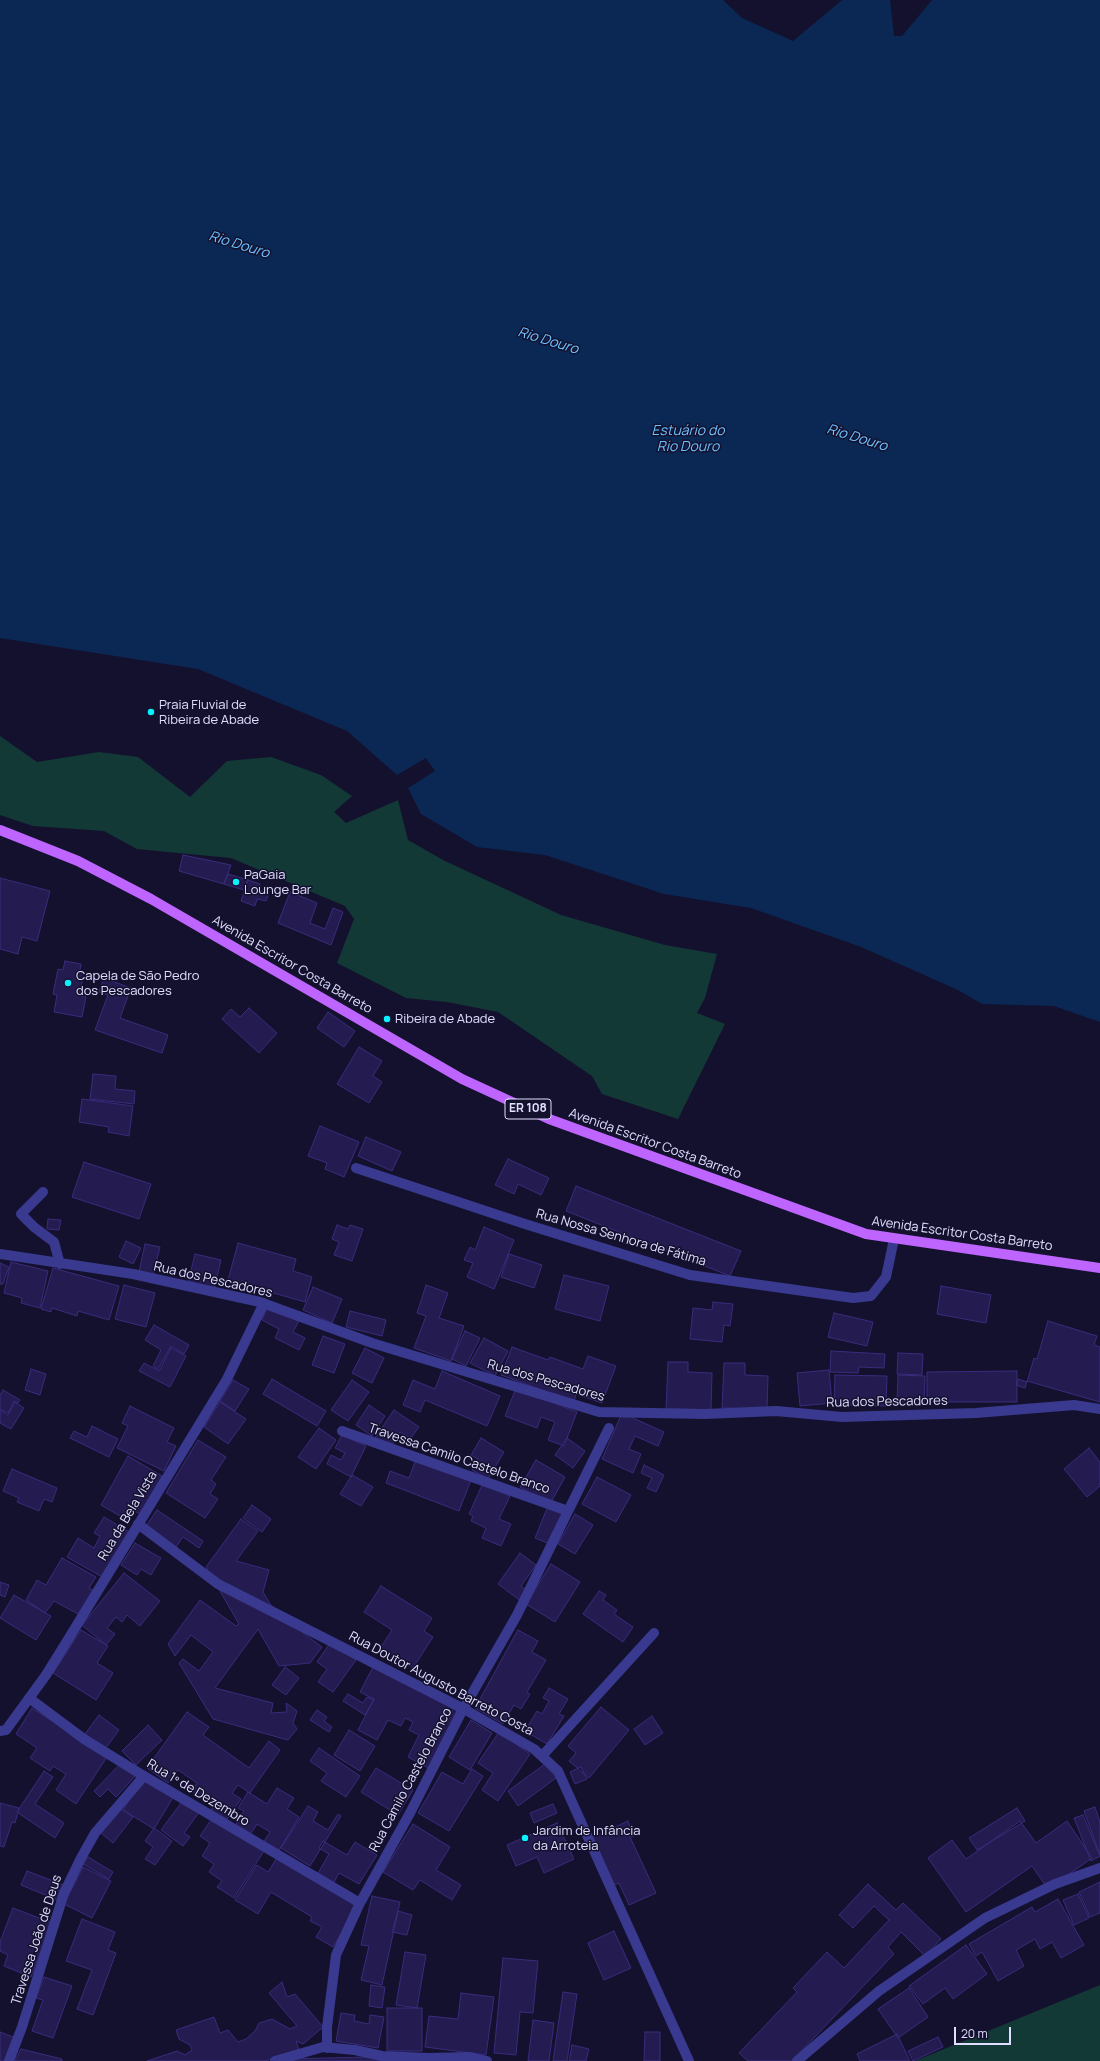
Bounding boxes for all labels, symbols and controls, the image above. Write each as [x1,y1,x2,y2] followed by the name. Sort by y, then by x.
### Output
[207,228,271,262] water label: Rio Douro
[516,324,580,358] water label: Rio Douro
[825,421,889,455] water label: Rio Douro
[651,423,725,456] water label: Estuário do Rio Douro
[159,697,259,728] place label: Praia Fluvial de Ribeira de Abade
[146,707,156,717] marker: Praia Fluvial de Ribeira de Abade
[244,867,312,898] place label: PaGaia Lounge Bar
[231,877,241,887] marker: PaGaia Lounge Bar
[209,913,375,1017] street label: Avenida Escritor Costa Barreto
[76,968,199,999] place label: Capela de São Pedro dos Pescadores
[63,978,73,988] marker: Capela de São Pedro dos Pescadores
[395,1011,495,1027] place label: Ribeira de Abade
[382,1014,392,1024] marker: Ribeira de Abade
[505,1099,551,1119] road number: ER 108
[567,1106,743,1182] street label: Avenida Escritor Costa Barreto
[534,1206,708,1270] street label: Rua Nossa Senhora de Fátima
[871,1214,1053,1254] street label: Avenida Escritor Costa Barreto
[152,1259,274,1301] street label: Rua dos Pescadores
[485,1357,607,1405] street label: Rua dos Pescadores
[826,1393,948,1411] street label: Rua dos Pescadores
[366,1421,552,1497] street label: Travessa Camilo Castelo Branco
[95,1468,161,1564] street label: Rua da Bela Vista
[346,1629,536,1739] street label: Rua Doutor Augusto Barreto Costa
[366,1705,456,1855] street label: Rua Camilo Castelo Branco
[144,1756,252,1830] street label: Rua 1º de Dezembro
[533,1823,640,1854] place label: Jardim de Infância da Arroteia
[520,1833,530,1843] marker: Jardim de Infância da Arroteia
[9,1873,65,2007] street label: Travessa João de Deus
[956,2019,1013,2045] scale bar
[961,2025,988,2042] text: 20 m

